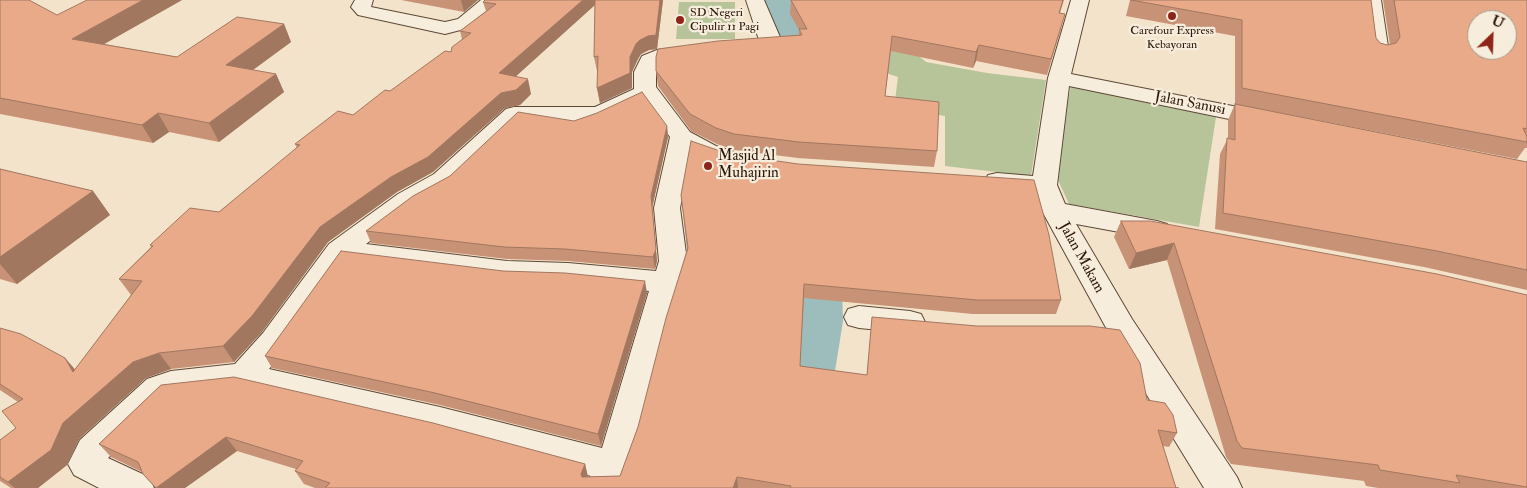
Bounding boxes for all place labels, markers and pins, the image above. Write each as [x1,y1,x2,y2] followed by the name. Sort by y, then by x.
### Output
[690,6,759,34] place label: SD Negeri Cipulir 11 Pagi
[1166,10,1178,22] marker: Carefour Express Kebayoran
[674,14,686,26] marker: SD Negeri Cipulir 11 Pagi
[1130,24,1214,52] place label: Carefour Express Kebayoran
[718,148,779,183] place label: Masjid Al Muhajirin
[702,160,714,172] marker: Masjid Al Muhajirin

